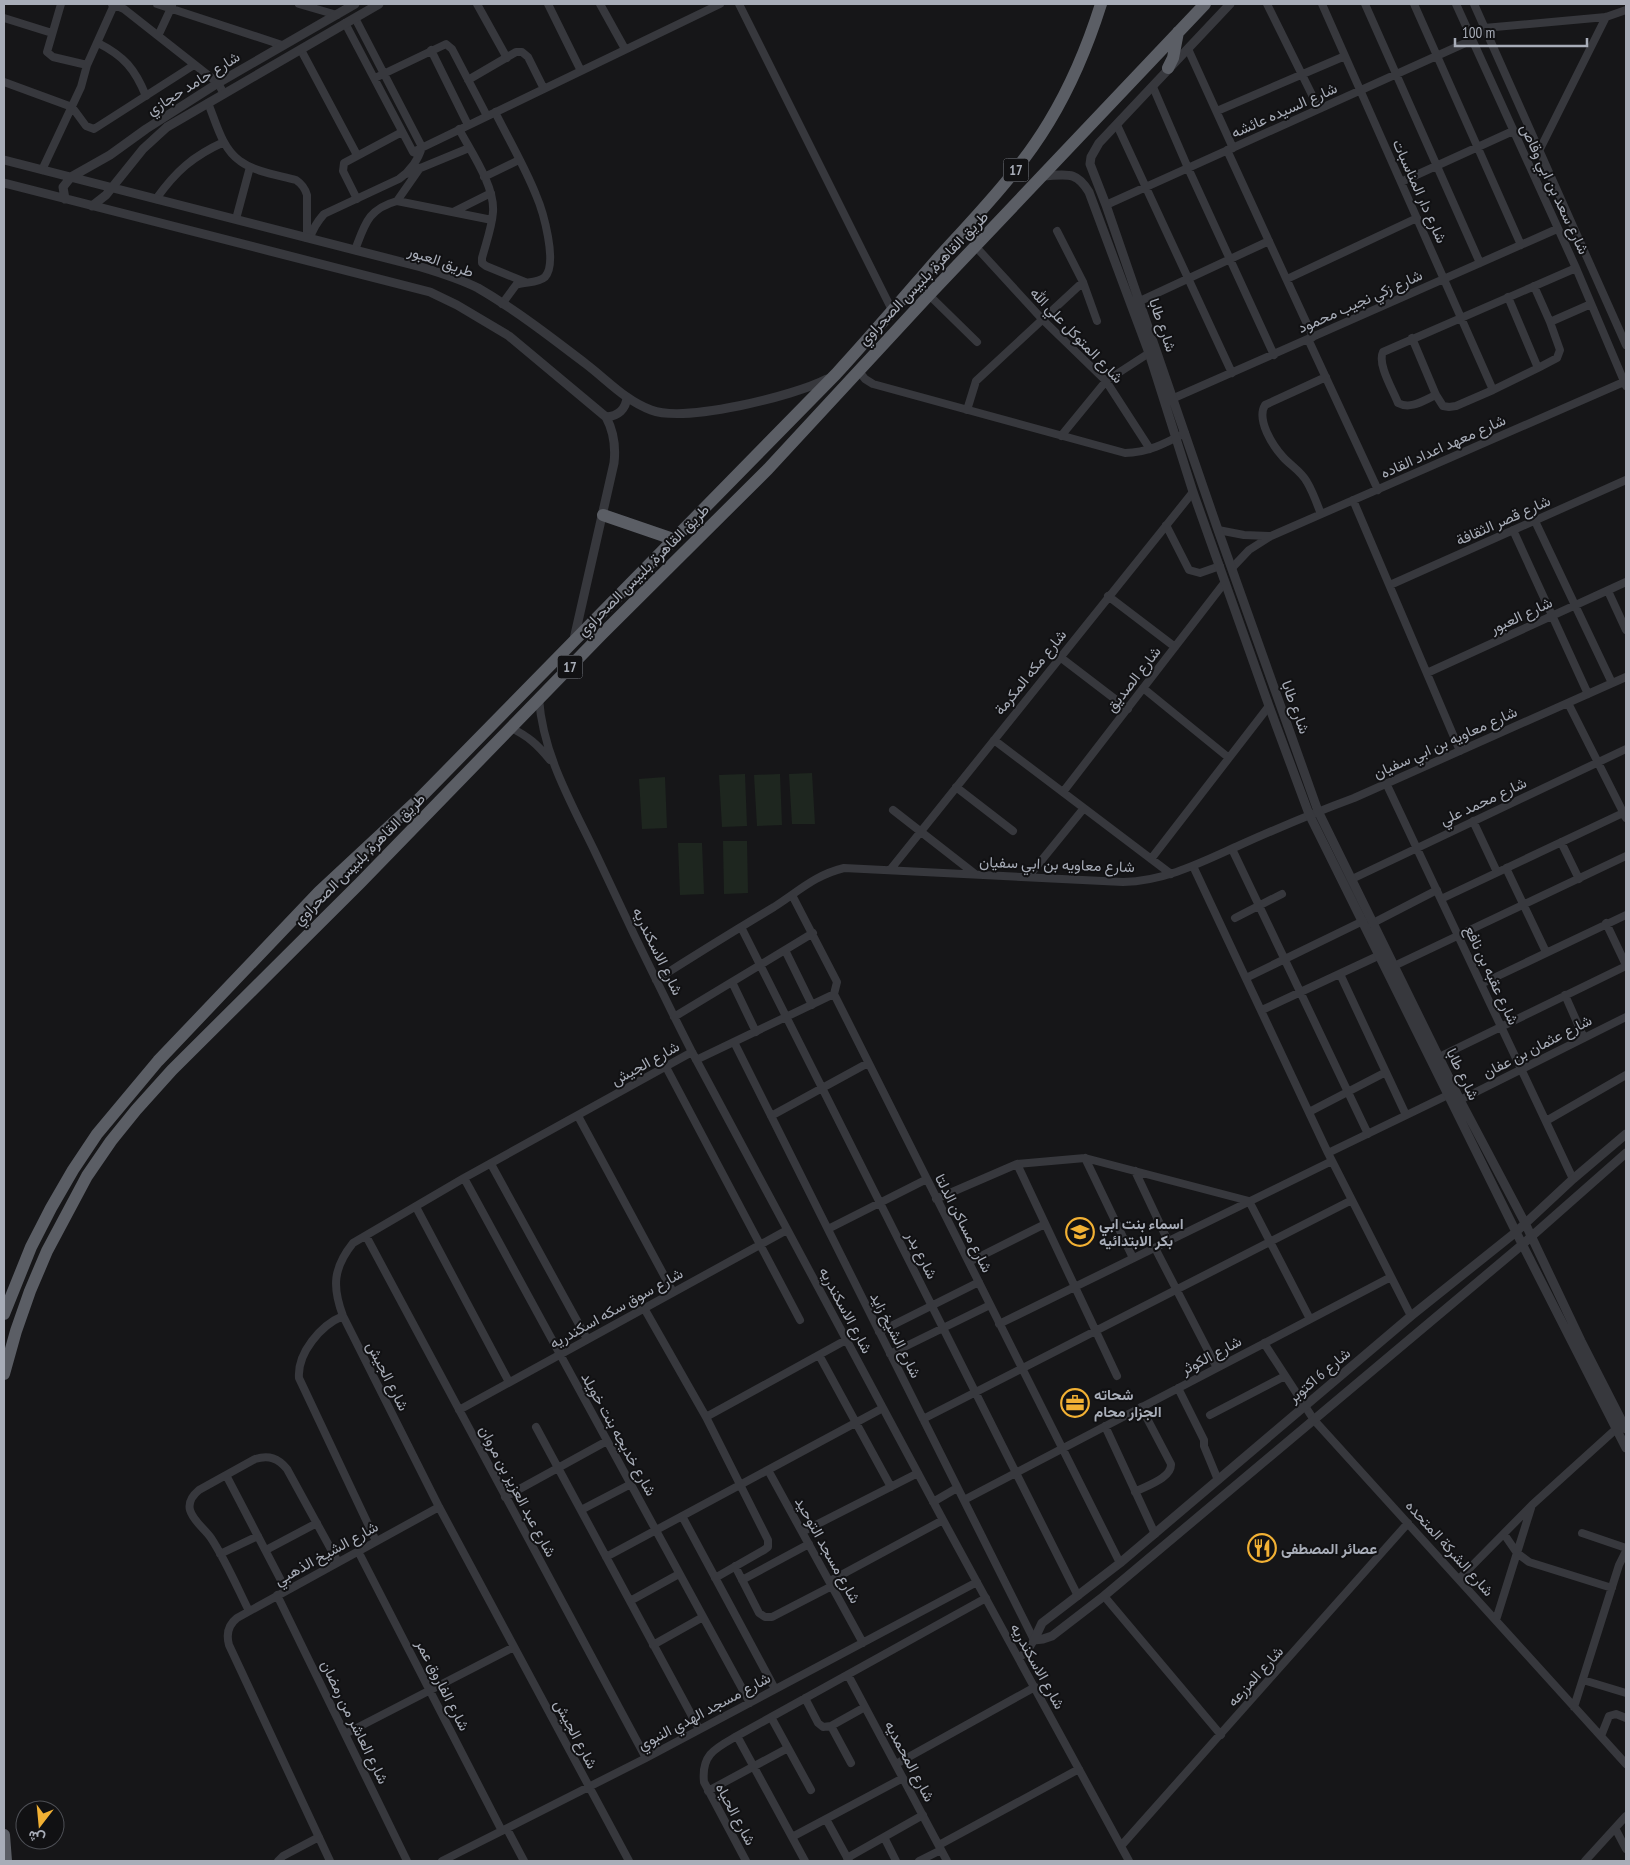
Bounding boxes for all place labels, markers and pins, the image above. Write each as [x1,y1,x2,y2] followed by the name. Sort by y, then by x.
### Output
[1099,1214,1184,1250] place label: اسماء بنت ابي بكر الابتدائيه
[1065,1217,1095,1247] school or university icon: اسماء بنت ابي بكر الابتدائيه
[1094,1385,1162,1422] place label: شحاته الجزار محام
[1060,1388,1090,1418] office icon: شحاته الجزار محام
[1247,1533,1277,1563] restaurant icon: عصائر المصطفى
[1281,1539,1377,1558] place label: عصائر المصطفى

